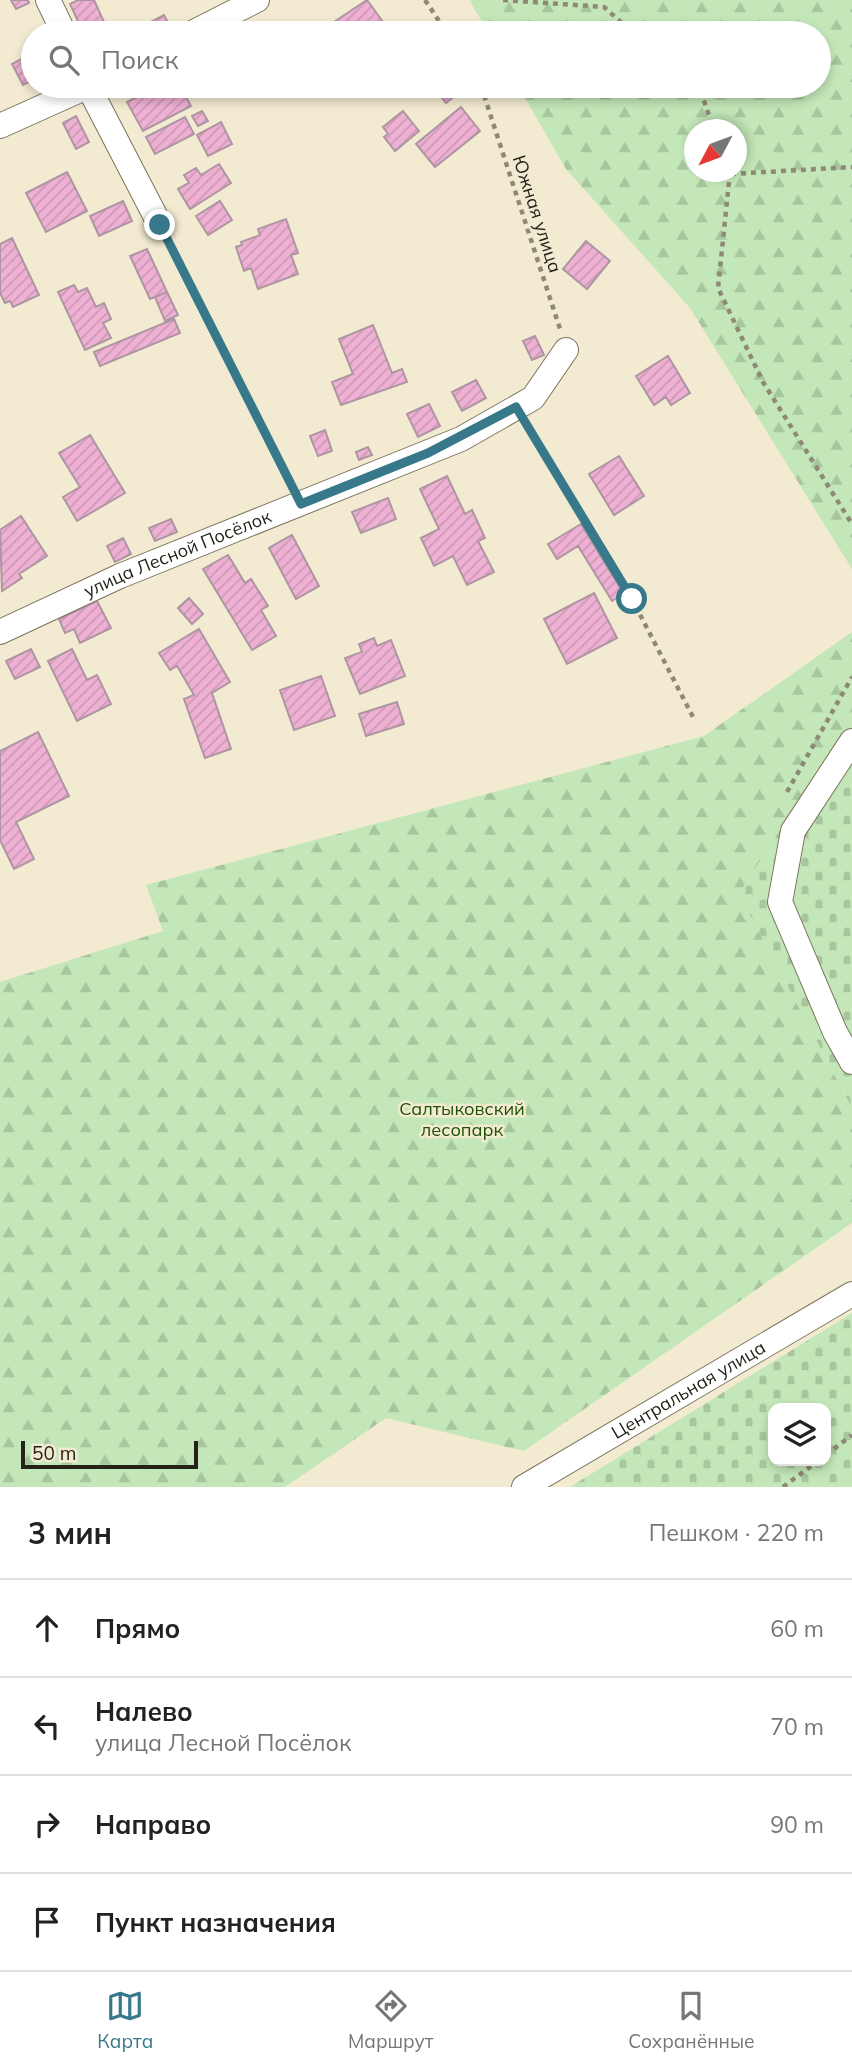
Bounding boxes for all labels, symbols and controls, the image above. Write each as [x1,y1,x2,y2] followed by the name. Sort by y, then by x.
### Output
[21,21,831,98] search box
[45,41,83,79] icon: search
[101,43,179,76] text: Поиск
[684,119,747,182] north arrow
[508,152,567,275] street label: Южная улица
[144,209,175,240] route end
[80,504,275,602] street label: улица Лесной Посёлок
[616,583,647,614] route start
[399,1097,525,1141] park label: Салтыковский лесопарк
[607,1335,769,1444] street label: Центральная улица
[768,1403,831,1466] map controls
[768,1403,831,1466] button: layers
[21,1438,198,1470] scale bar
[32,1441,76,1465] text: 50 m
[28,1514,112,1552] text: 3 мин
[649,1518,824,1547] text: Пешком · 220 m
[28,1609,66,1647] icon: ahead
[95,1612,180,1645] text: Прямо
[770,1614,824,1643] text: 60 m
[95,1695,193,1728] text: Налево
[28,1707,66,1745] icon: left
[770,1712,824,1741] text: 70 m
[95,1728,351,1757] text: улица Лесной Посёлок
[28,1805,66,1843] icon: right
[95,1808,211,1841] text: Направо
[770,1810,824,1839] text: 90 m
[28,1903,66,1941] icon: arrive
[95,1906,336,1939] text: Пункт назначения
[97,1987,153,2053] tab: Карта
[348,1987,433,2053] tab: Маршрут
[628,1987,755,2053] tab: Сохранённые

